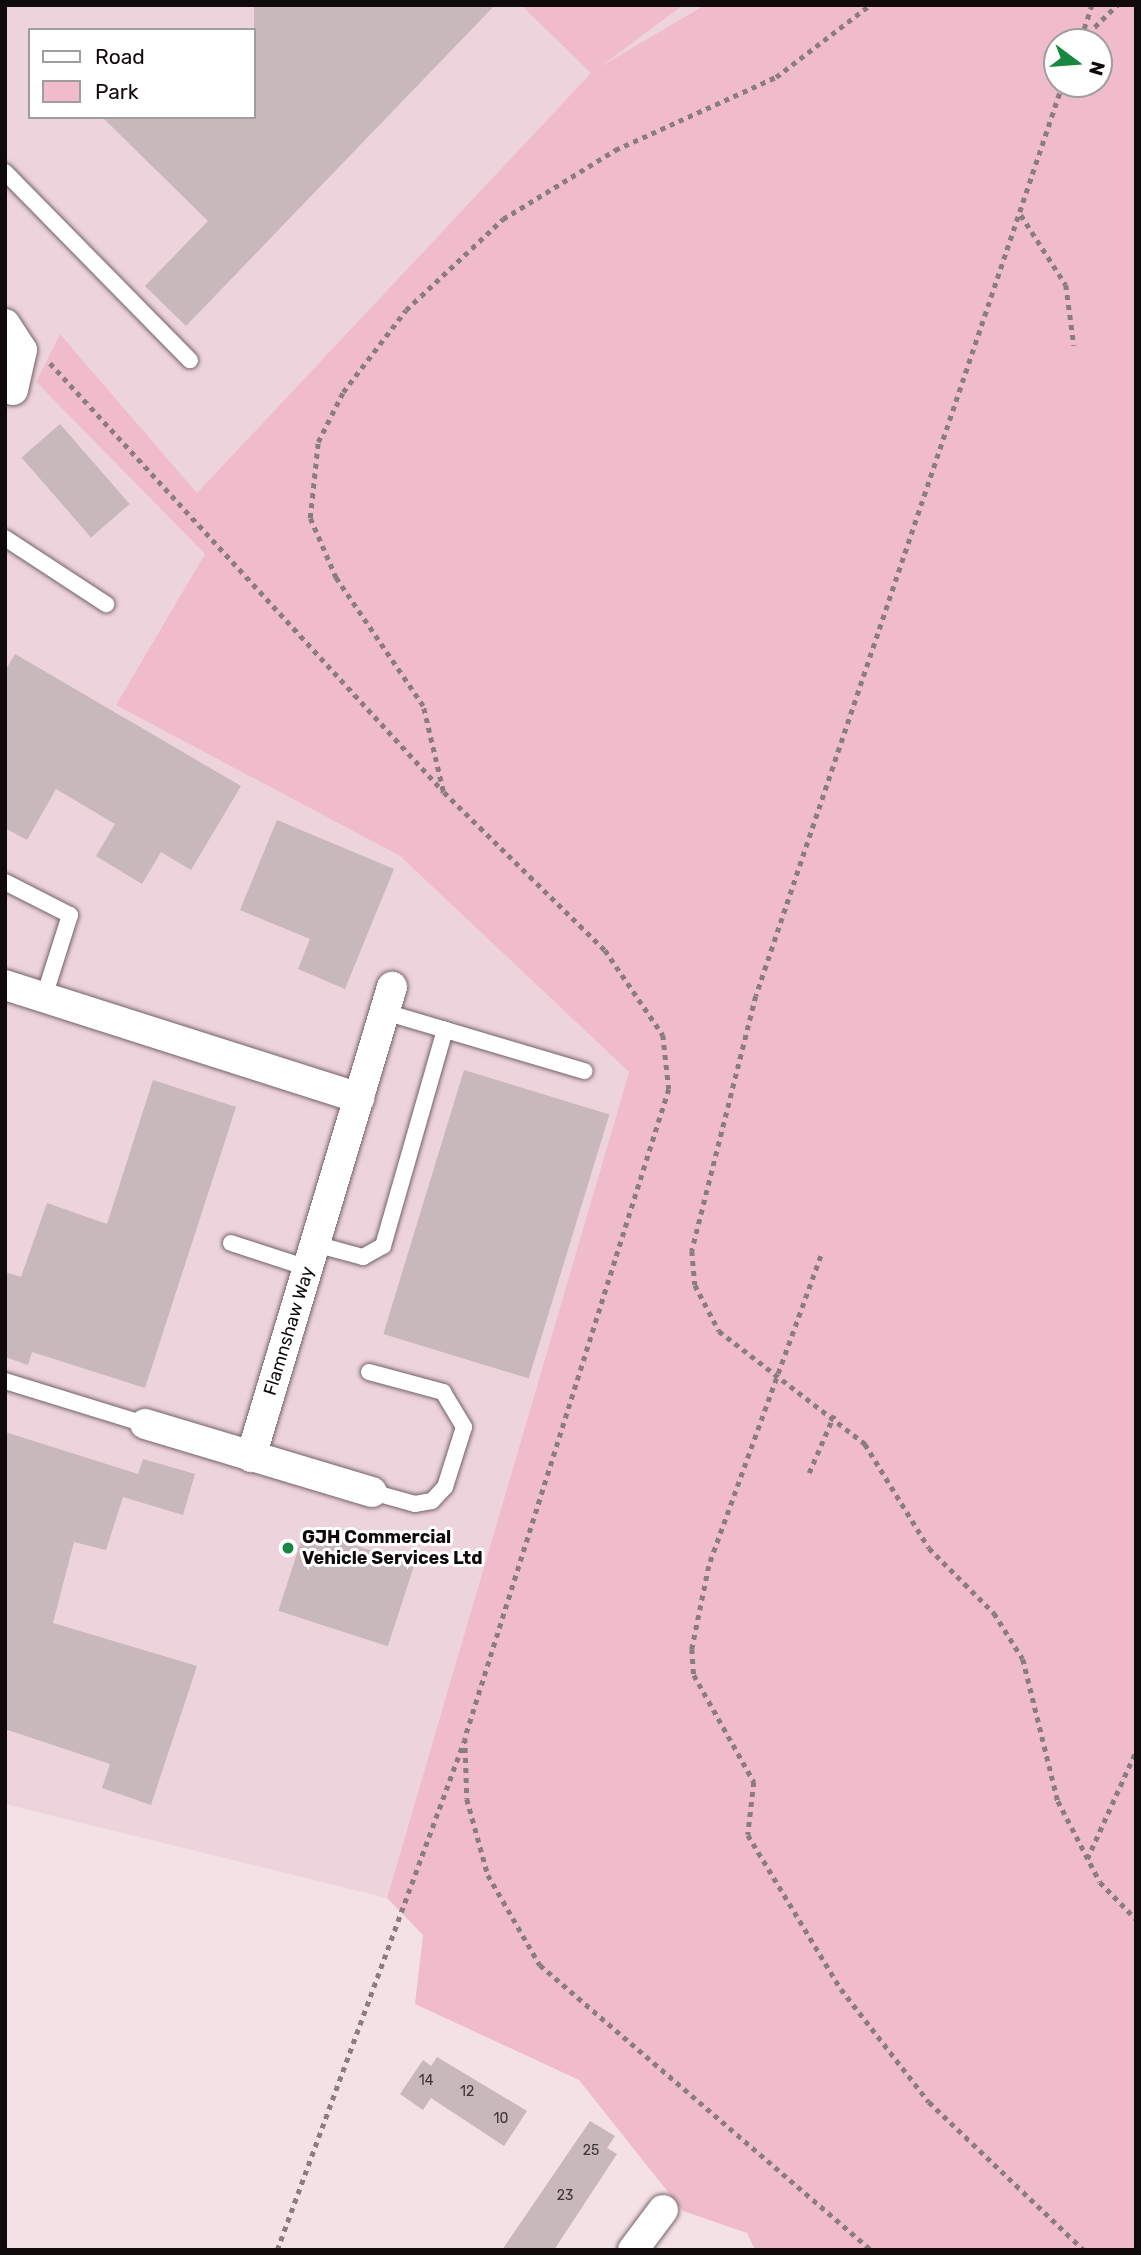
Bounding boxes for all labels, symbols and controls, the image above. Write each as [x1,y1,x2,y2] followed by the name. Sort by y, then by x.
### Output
[28,28,256,119] legend
[1043,28,1113,98] north arrow
[95,44,145,69] text: Road
[1084,59,1110,78] text: N
[95,79,139,104] text: Park
[259,1264,319,1398] street label: Flamnshaw Way
[302,1527,483,1570] place label: GJH Commercial Vehicle Services Ltd
[280,1540,296,1556] marker: GJH Commercial Vehicle Services Ltd
[419,2073,433,2089] house number: 14
[460,2084,474,2100] house number: 12
[494,2111,508,2127] house number: 10
[583,2143,599,2159] house number: 25
[557,2188,573,2204] house number: 23

